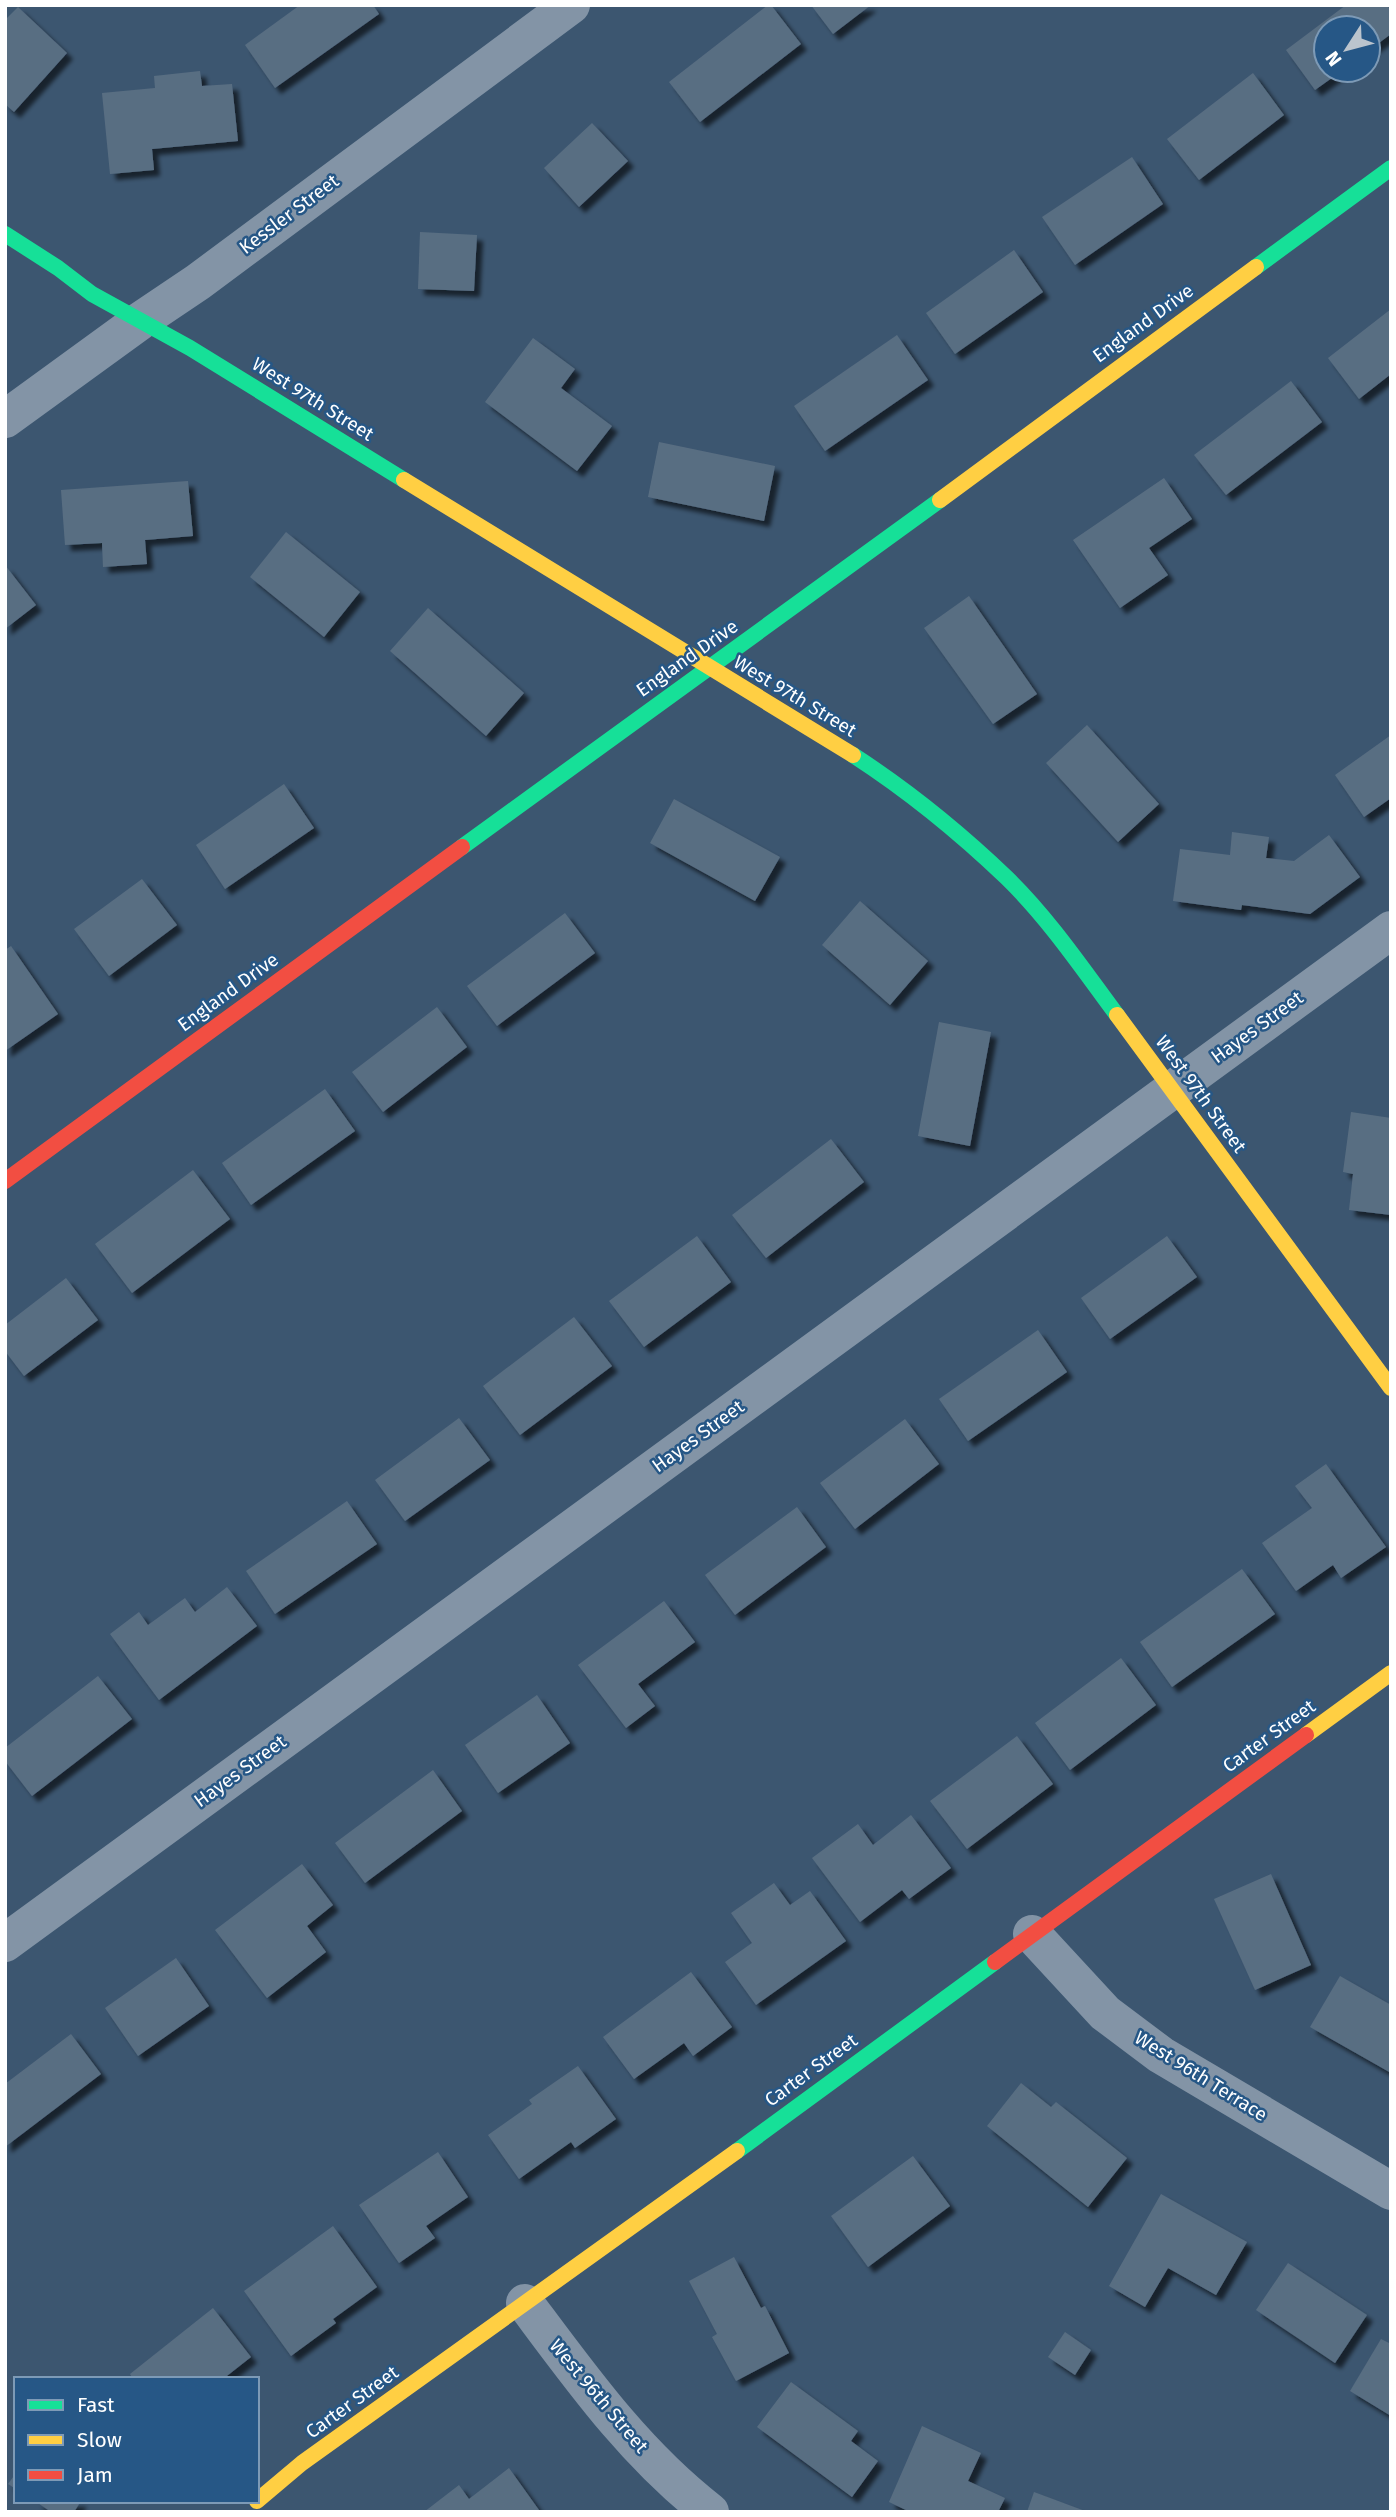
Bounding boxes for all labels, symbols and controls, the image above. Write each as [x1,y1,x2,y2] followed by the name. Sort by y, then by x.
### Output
[1312,14,1382,84] north arrow
[1321,47,1347,71] text: N
[235,169,343,259] street label: Kessler Street
[1088,279,1198,367] street label: England Drive
[248,352,378,446] street label: West 97th Street
[632,614,742,702] street label: England Drive
[729,650,861,742] street label: West 97th Street
[173,948,283,1036] street label: England Drive
[1207,986,1308,1068] street label: Hayes Street
[1151,1031,1251,1157] street label: West 97th Street
[648,1395,749,1477] street label: Hayes Street
[1218,1695,1320,1777] street label: Carter Street
[190,1730,291,1812] street label: Hayes Street
[1130,2026,1272,2126] street label: West 96th Terrace
[760,2029,862,2111] street label: Carter Street
[545,2334,653,2458] street label: West 96th Street
[301,2361,403,2443] street label: Carter Street
[14,2377,259,2503] legend
[77,2392,115,2418] text: Fast
[77,2427,122,2453] text: Slow
[77,2462,113,2488] text: Jam

